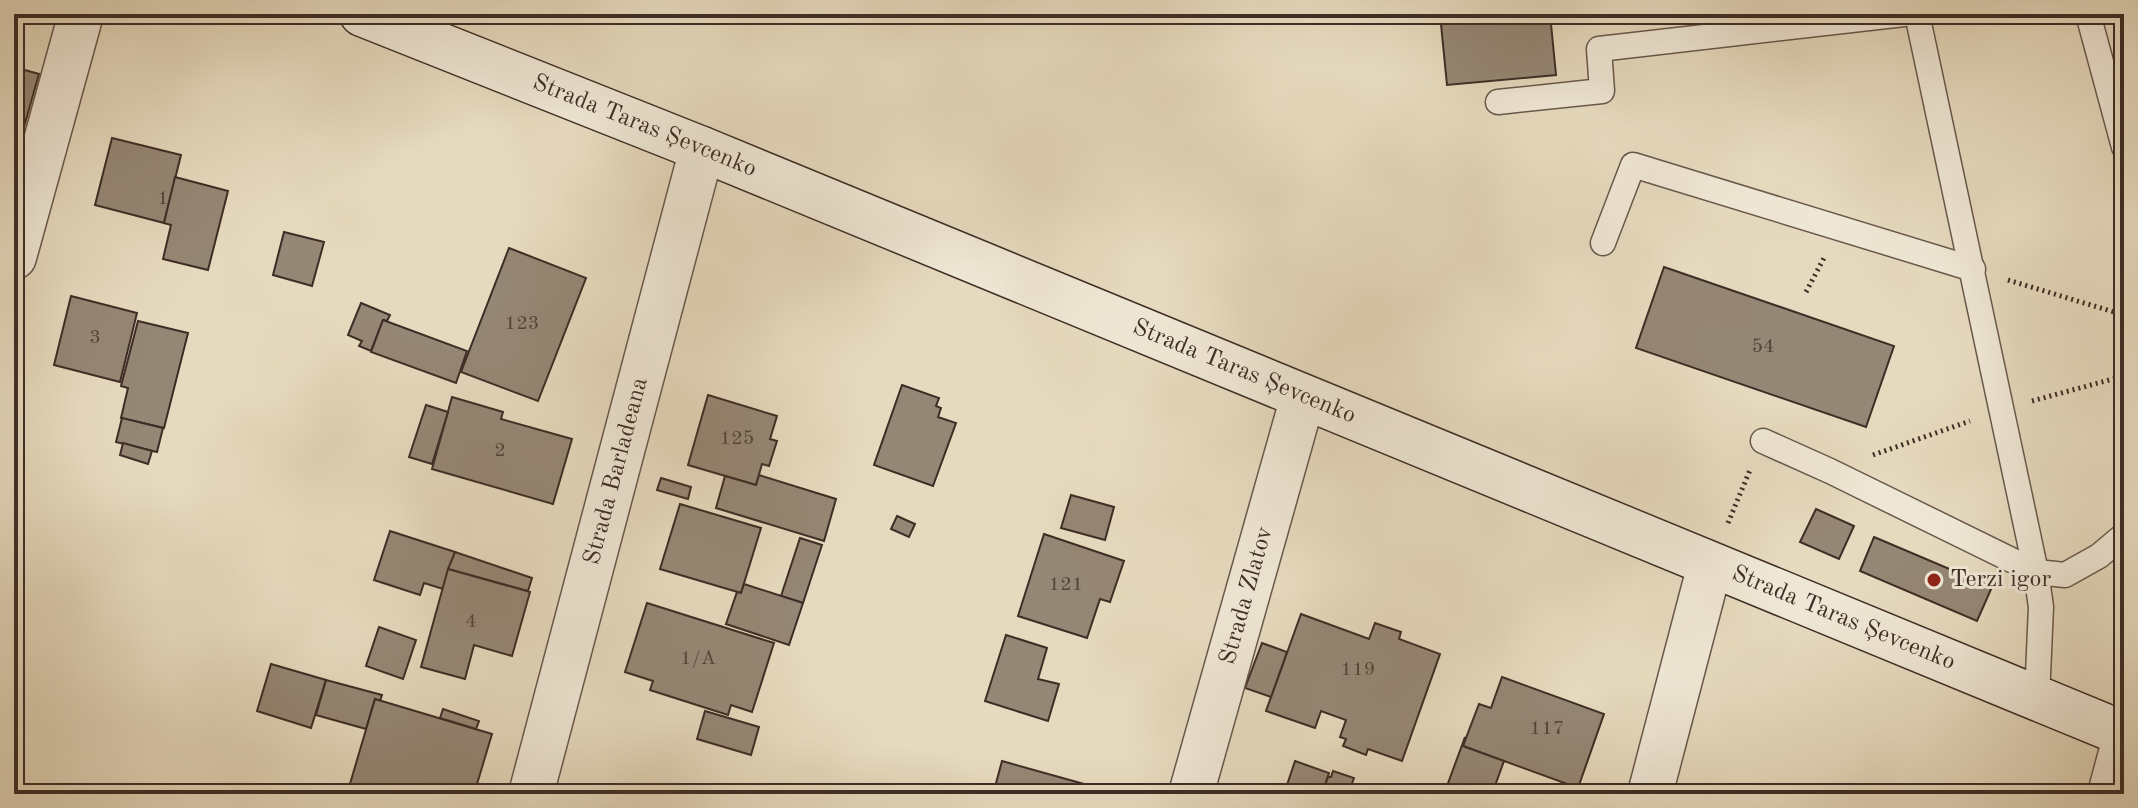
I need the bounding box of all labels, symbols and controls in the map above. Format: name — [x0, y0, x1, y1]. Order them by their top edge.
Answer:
street label: Strada Taras Șevcenko — [529, 71, 760, 182]
house number: 1 — [157, 189, 169, 209]
house number: 123 — [505, 314, 539, 334]
street label: Strada Taras Șevcenko — [1129, 315, 1359, 429]
house number: 3 — [89, 328, 101, 348]
house number: 54 — [1751, 337, 1775, 357]
street label: Strada Barladeana — [580, 375, 653, 568]
house number: 125 — [720, 429, 754, 449]
house number: 2 — [494, 441, 506, 461]
street label: Strada Zlatov — [1216, 524, 1278, 667]
street label: Strada Taras Șevcenko — [1728, 562, 1959, 675]
place label: Terzi igor — [1950, 568, 2051, 592]
marker: Terzi igor — [1925, 571, 1943, 589]
house number: 121 — [1049, 575, 1083, 595]
house number: 4 — [465, 612, 477, 632]
house number: 1/A — [680, 649, 716, 669]
house number: 119 — [1341, 660, 1375, 680]
house number: 117 — [1530, 719, 1564, 739]

